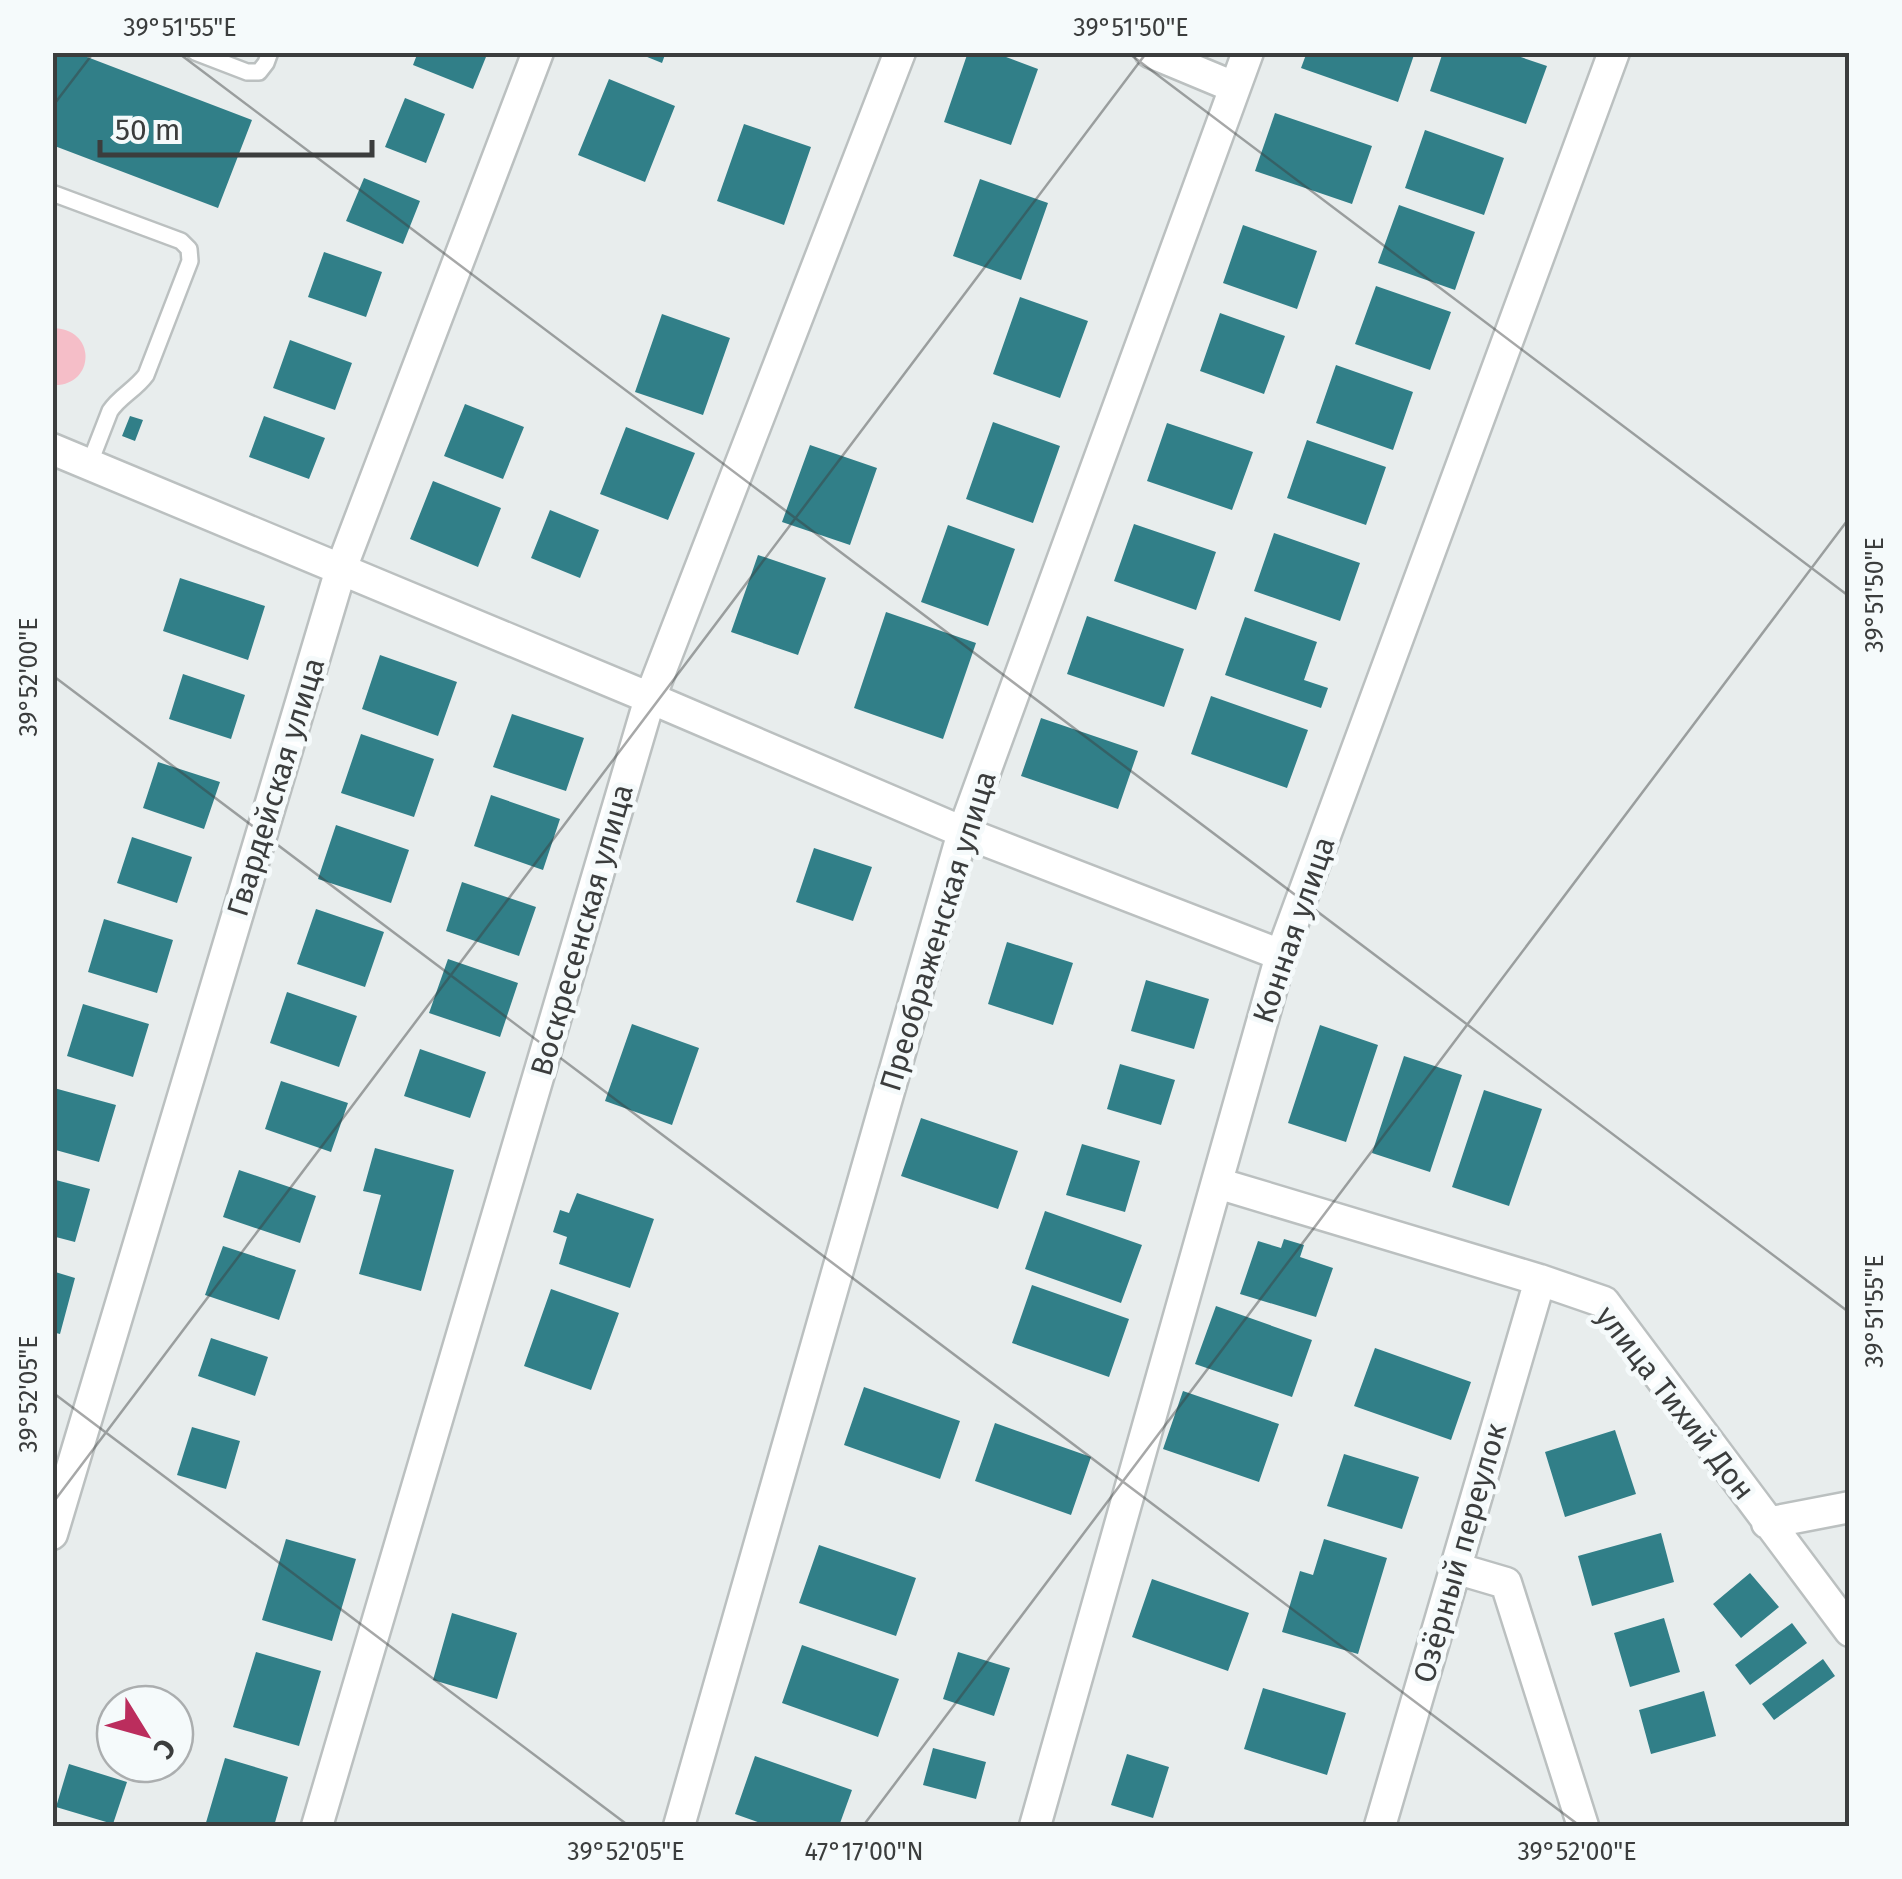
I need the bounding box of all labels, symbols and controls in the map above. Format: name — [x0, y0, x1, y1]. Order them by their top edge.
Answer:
text: 39°51'55"E — [123, 13, 237, 43]
text: 39°51'50"E — [1073, 13, 1189, 43]
scale bar — [100, 95, 372, 157]
text: 50 m — [115, 112, 180, 148]
text: 39°51'50"E — [1860, 537, 1890, 653]
text: 39°52'00"E — [14, 617, 44, 737]
street label: Гвардейская улица — [220, 654, 332, 920]
street label: Преображенская улица — [872, 767, 1004, 1095]
street label: Воскресенская улица — [523, 780, 641, 1080]
street label: Конная улица — [1245, 832, 1343, 1028]
text: 39°51'55"E — [1860, 1254, 1890, 1368]
street label: улица Тихий Дон — [1588, 1299, 1762, 1507]
text: 39°52'05"E — [14, 1335, 44, 1453]
street label: Озёрный переулок — [1406, 1419, 1514, 1687]
north arrow — [95, 1684, 195, 1784]
text: С — [147, 1732, 183, 1765]
text: 39°52'05"E — [567, 1837, 685, 1867]
text: 47°17'00"N — [804, 1837, 924, 1867]
text: 39°52'00"E — [1517, 1837, 1637, 1867]

